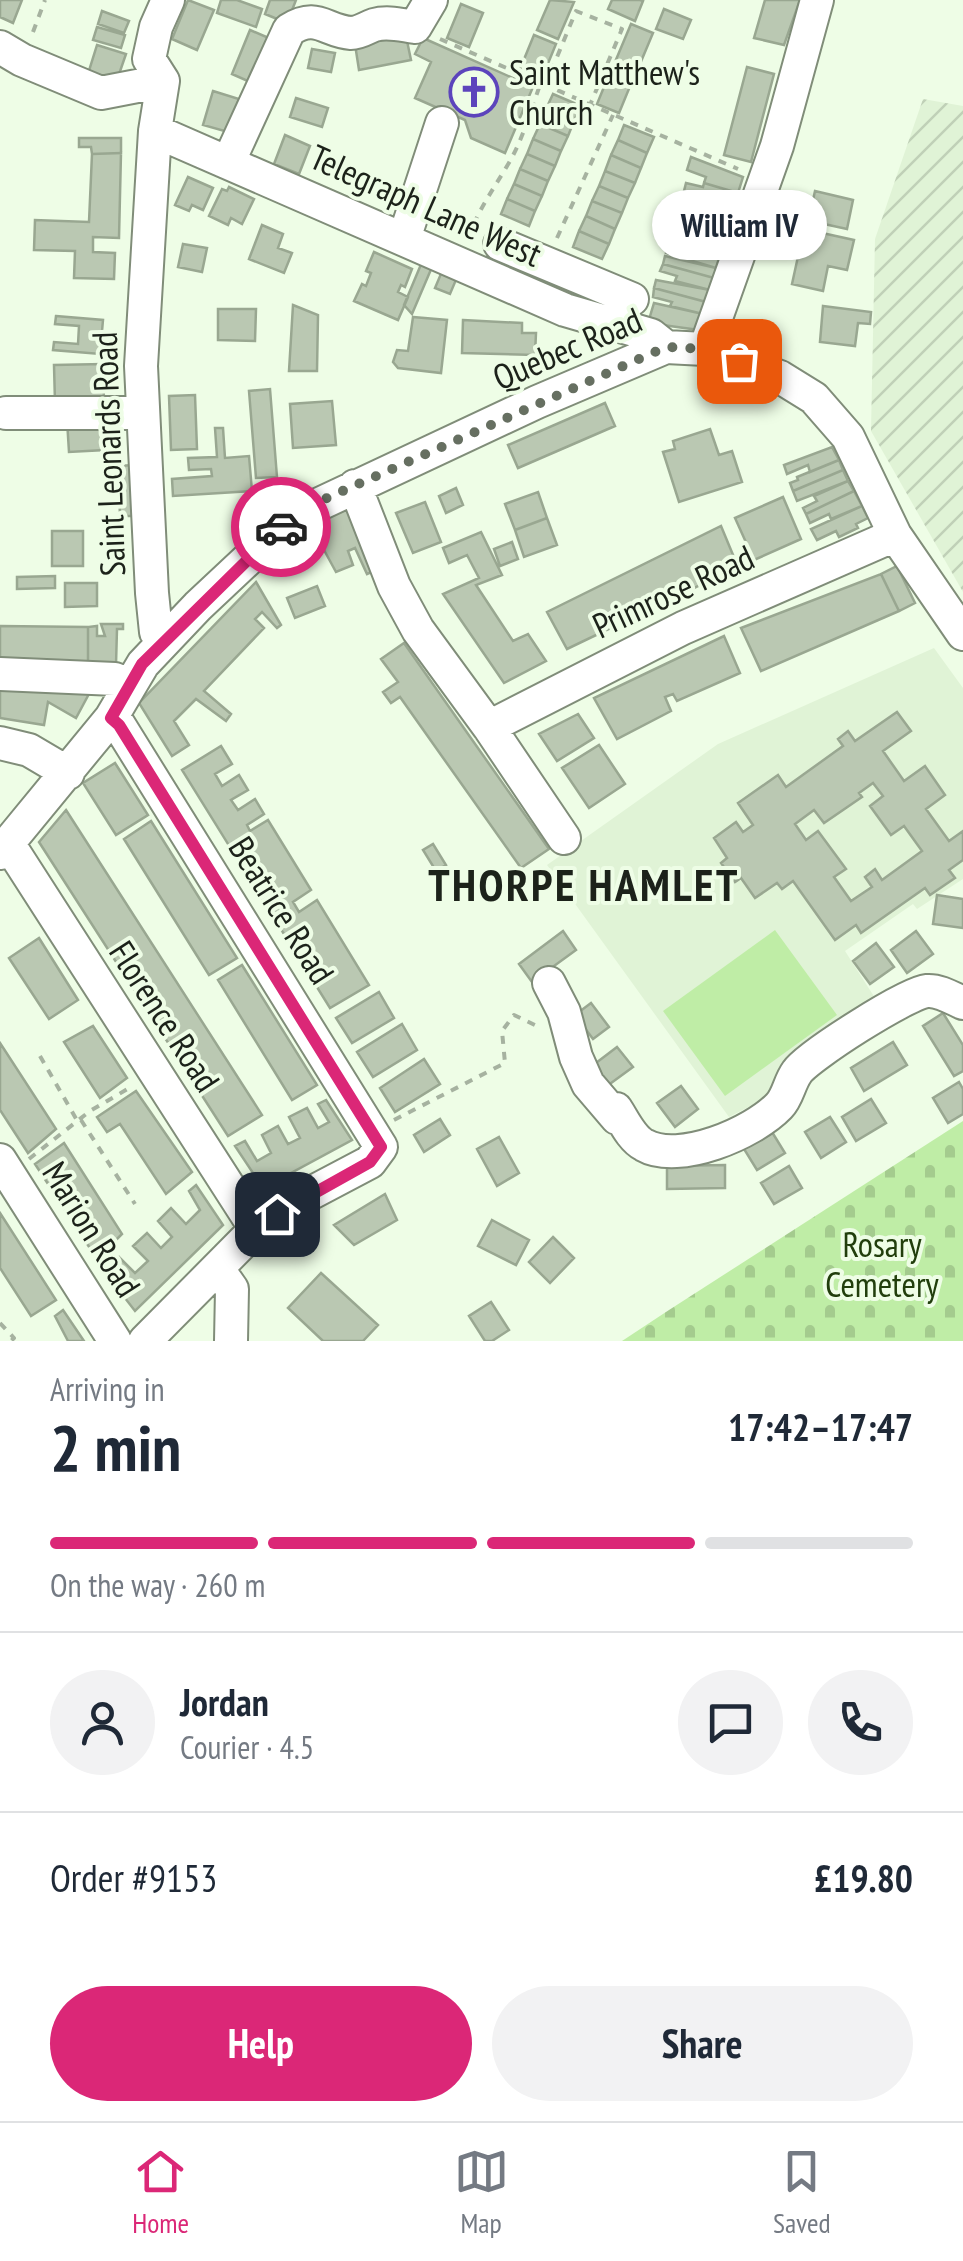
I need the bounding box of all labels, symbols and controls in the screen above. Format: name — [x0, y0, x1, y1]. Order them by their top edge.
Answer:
place label: Saint Matthew's Church — [509, 49, 700, 135]
church icon: Saint Matthew's Church — [448, 66, 500, 118]
street label: Telegraph Lane West — [303, 133, 549, 277]
callout: William IV — [652, 191, 826, 261]
text: William IV — [681, 204, 798, 246]
street label: Quebec Road — [486, 296, 648, 400]
pin — [697, 319, 782, 404]
street label: Saint Leonards Road — [81, 331, 135, 577]
icon: bag — [712, 334, 767, 389]
courier — [231, 477, 331, 577]
icon: car — [254, 500, 309, 555]
street label: Primrose Road — [585, 534, 761, 648]
street label: Beatrice Road — [219, 828, 345, 992]
district label: THORPE HAMLET — [428, 855, 740, 913]
street label: Florence Road — [99, 932, 231, 1100]
street label: Marion Road — [32, 1153, 152, 1305]
pin — [235, 1172, 320, 1257]
icon: home — [250, 1187, 305, 1242]
park label: Rosary Cemetery — [825, 1221, 939, 1307]
text: Arriving in — [50, 1368, 165, 1410]
text: 17:42–17:47 — [728, 1402, 913, 1451]
text: 2 min — [50, 1405, 181, 1489]
text: On the way · 260 m — [50, 1564, 265, 1606]
button: person — [50, 1670, 155, 1775]
button: chat — [678, 1670, 783, 1775]
button: phone — [808, 1670, 913, 1775]
text: Jordan — [180, 1677, 269, 1726]
text: Courier · 4.5 — [180, 1726, 314, 1768]
text: Order #9153 — [50, 1853, 217, 1902]
text: £19.80 — [814, 1853, 913, 1902]
button: Help — [50, 1986, 472, 2101]
button: Share — [492, 1986, 913, 2101]
tab: Home — [132, 2144, 189, 2241]
tab: Map — [454, 2144, 509, 2241]
tab: Saved — [773, 2144, 831, 2241]

